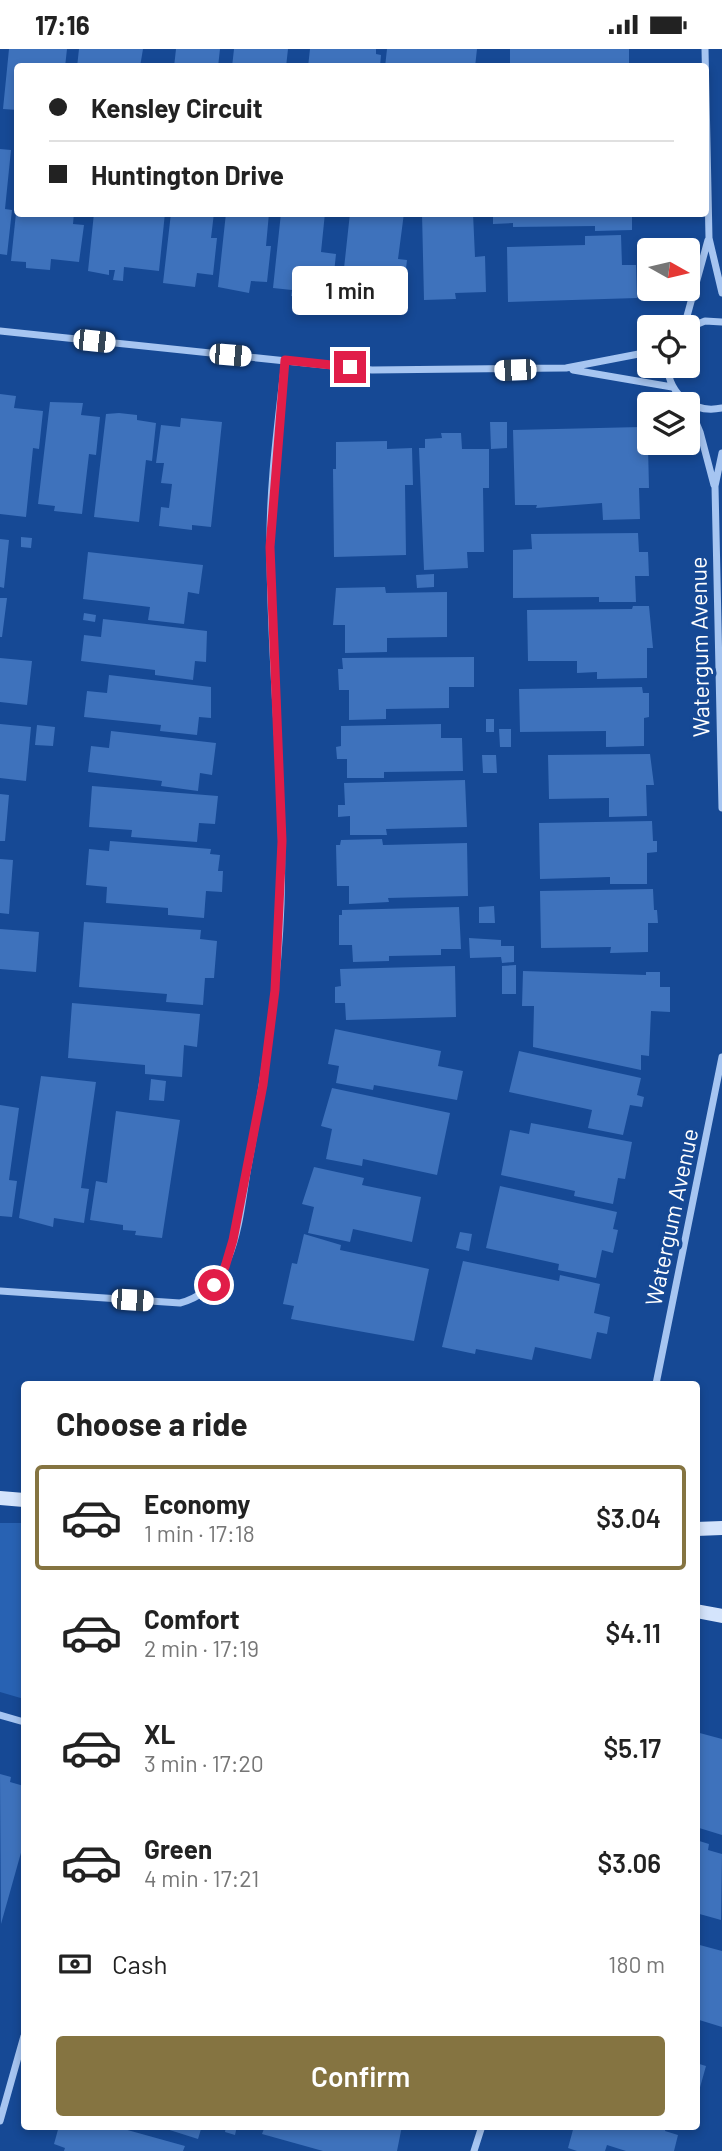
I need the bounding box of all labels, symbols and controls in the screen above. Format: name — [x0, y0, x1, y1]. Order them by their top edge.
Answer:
text: 17:16 — [35, 9, 90, 40]
text: Kensley Circuit — [91, 92, 263, 123]
text: Huntington Drive — [91, 159, 284, 190]
north arrow — [637, 238, 700, 301]
map controls — [637, 238, 700, 455]
callout: 1 min — [292, 265, 408, 315]
text: 1 min — [325, 276, 375, 304]
button: locate — [637, 315, 700, 378]
car — [73, 328, 116, 354]
car — [209, 343, 252, 367]
route end — [334, 351, 366, 383]
car — [494, 359, 537, 381]
button: layers — [637, 392, 700, 455]
street label: Watergum Avenue — [683, 557, 715, 737]
street label: Watergum Avenue — [639, 1126, 703, 1308]
route start — [198, 1269, 230, 1301]
car — [111, 1288, 154, 1312]
text: Choose a ride — [56, 1404, 248, 1442]
icon: car — [60, 1486, 123, 1549]
text: Economy — [144, 1488, 250, 1519]
text: $3.04 — [596, 1502, 661, 1533]
text: 1 min · 17:18 — [144, 1519, 255, 1547]
icon: car — [60, 1601, 123, 1664]
text: Comfort — [144, 1603, 240, 1634]
text: $4.11 — [605, 1617, 661, 1648]
text: 2 min · 17:19 — [144, 1634, 259, 1662]
icon: car — [60, 1716, 123, 1779]
text: XL — [144, 1718, 175, 1749]
text: $5.17 — [604, 1732, 661, 1763]
text: 3 min · 17:20 — [144, 1749, 264, 1777]
icon: car — [60, 1831, 123, 1894]
text: Green — [144, 1833, 212, 1864]
text: $3.06 — [598, 1847, 661, 1878]
text: 4 min · 17:21 — [144, 1864, 259, 1892]
icon: cash — [56, 1945, 94, 1983]
text: Cash — [112, 1948, 167, 1979]
text: 180 m — [608, 1950, 665, 1978]
button: Confirm — [56, 2036, 665, 2116]

